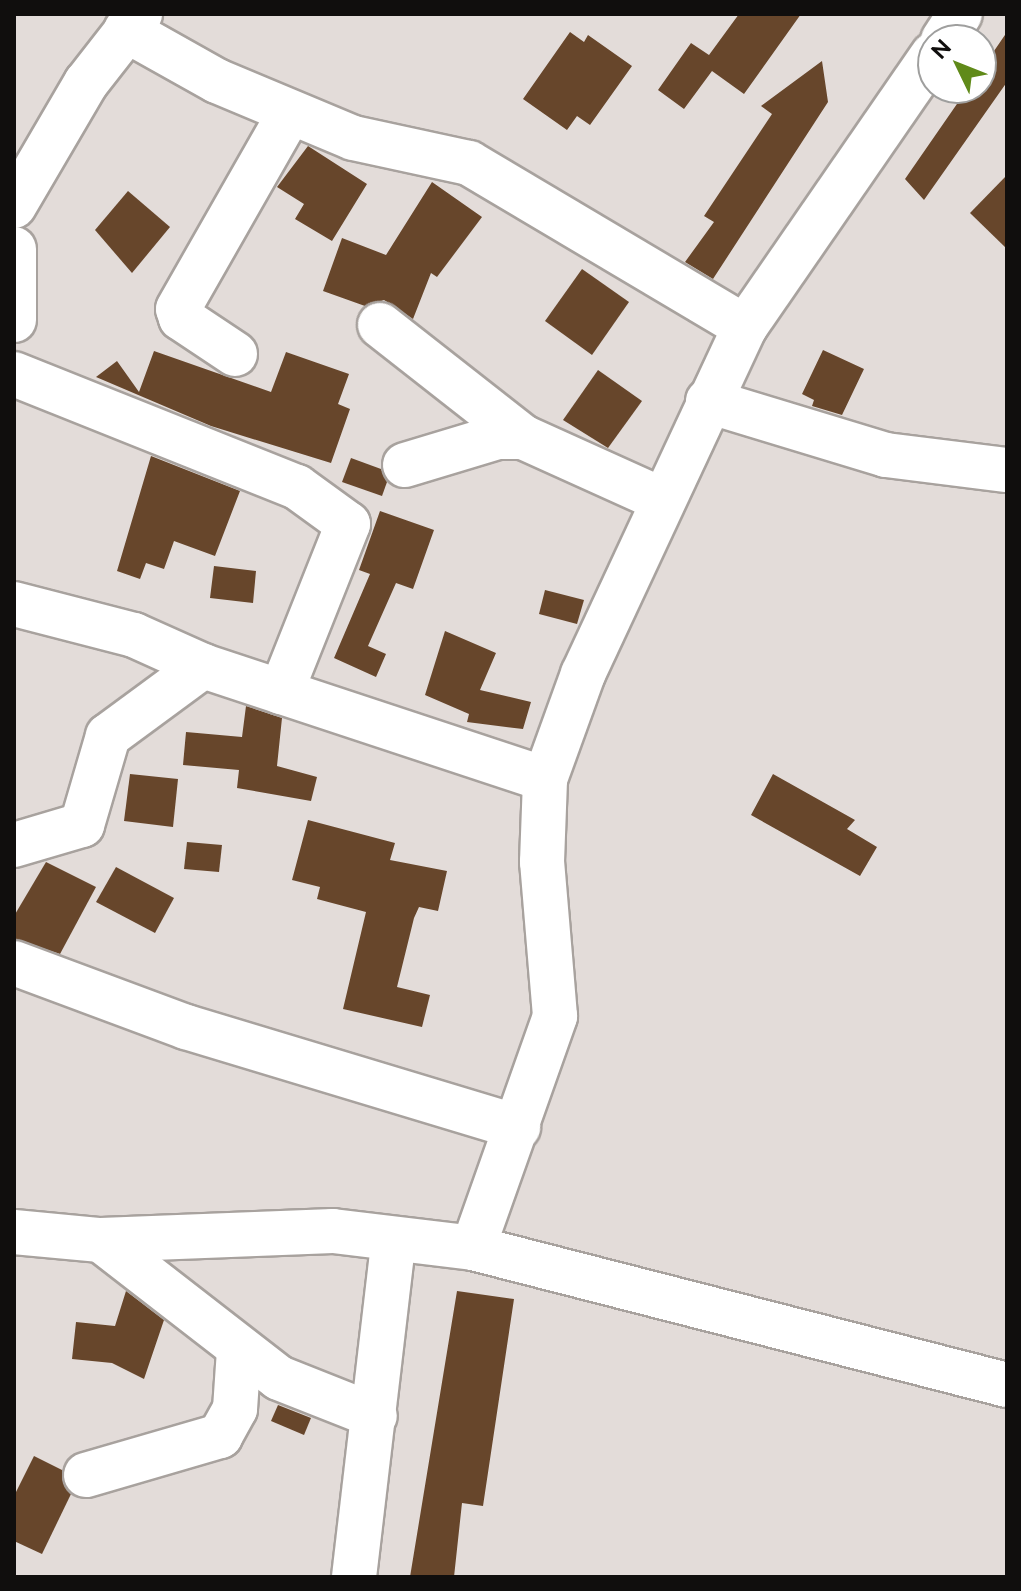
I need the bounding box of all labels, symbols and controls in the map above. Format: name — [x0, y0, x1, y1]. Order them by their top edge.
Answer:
north arrow — [917, 24, 997, 104]
text: N — [926, 34, 956, 64]

